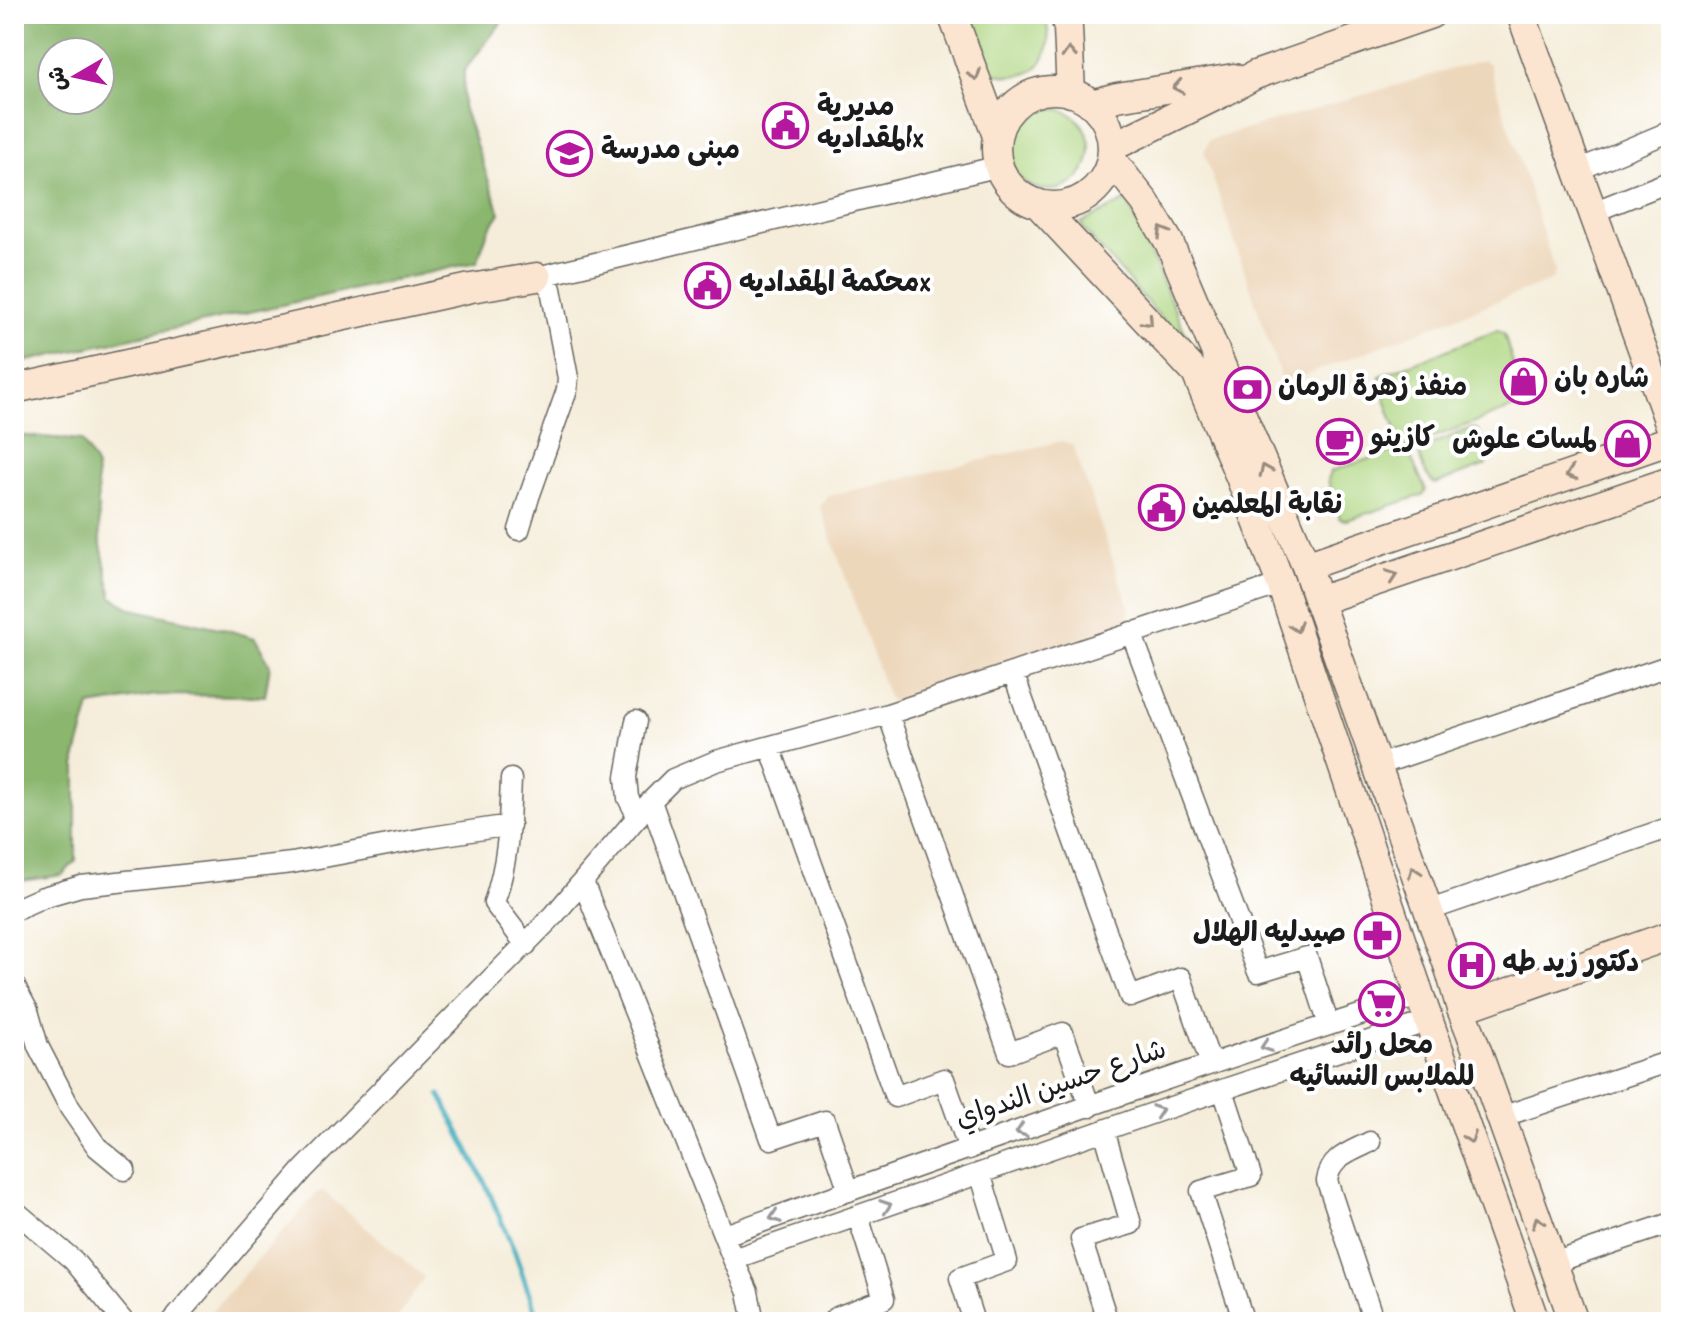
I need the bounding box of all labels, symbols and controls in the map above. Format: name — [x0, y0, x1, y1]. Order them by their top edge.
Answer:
north arrow — [36, 36, 116, 116]
one-way arrow — [1061, 46, 1078, 59]
text: ش — [43, 64, 77, 93]
one-way arrow — [965, 67, 982, 81]
one-way arrow — [1171, 77, 1184, 94]
place label: مديرية المقداديهx — [817, 90, 924, 162]
public building icon: مديرية المقداديهx — [762, 102, 810, 150]
school or university icon: مبنى مدرسة — [546, 129, 594, 177]
place label: مبنى مدرسة — [601, 133, 740, 173]
one-way arrow — [1157, 226, 1173, 241]
public building icon: محكمة المقداديهx — [684, 262, 732, 310]
place label: محكمة المقداديهx — [739, 266, 931, 306]
one-way arrow — [1139, 312, 1154, 326]
shop icon: شاره بان — [1499, 358, 1547, 406]
place label: شاره بان — [1554, 362, 1649, 402]
bank icon: منفذ زهرة الرمان — [1223, 366, 1271, 414]
place label: منفذ زهرة الرمان — [1278, 370, 1467, 410]
cafe icon: كازينو — [1315, 417, 1363, 465]
shop icon: لمسات علوش — [1604, 419, 1652, 467]
place label: كازينو — [1368, 421, 1435, 461]
place label: لمسات علوش — [1452, 423, 1597, 463]
one-way arrow — [1259, 464, 1275, 479]
one-way arrow — [1565, 465, 1579, 481]
public building icon: نقابة المعلمين — [1137, 484, 1185, 532]
place label: نقابة المعلمين — [1192, 488, 1342, 528]
one-way arrow — [1384, 570, 1398, 586]
one-way arrow — [1286, 620, 1302, 634]
one-way arrow — [1407, 865, 1423, 879]
pharmacy icon: صيدليه الهلال — [1353, 912, 1401, 960]
place label: صيدليه الهلال — [1193, 916, 1346, 956]
hospital icon: دكتور زيد طه — [1447, 942, 1495, 990]
place label: دكتور زيد طه — [1502, 946, 1639, 986]
supermarket icon: محل رائد للملابس النسائيه — [1358, 979, 1406, 1027]
place label: محل رائد للملابس النسائيه — [1290, 1028, 1474, 1100]
street label: شارع حسين الندواي — [951, 1032, 1173, 1142]
one-way arrow — [1260, 1036, 1274, 1052]
one-way arrow — [1150, 1104, 1164, 1120]
one-way arrow — [1014, 1121, 1028, 1138]
one-way arrow — [1461, 1131, 1477, 1145]
one-way arrow — [878, 1199, 892, 1215]
one-way arrow — [769, 1207, 783, 1224]
one-way arrow — [1531, 1216, 1548, 1230]

